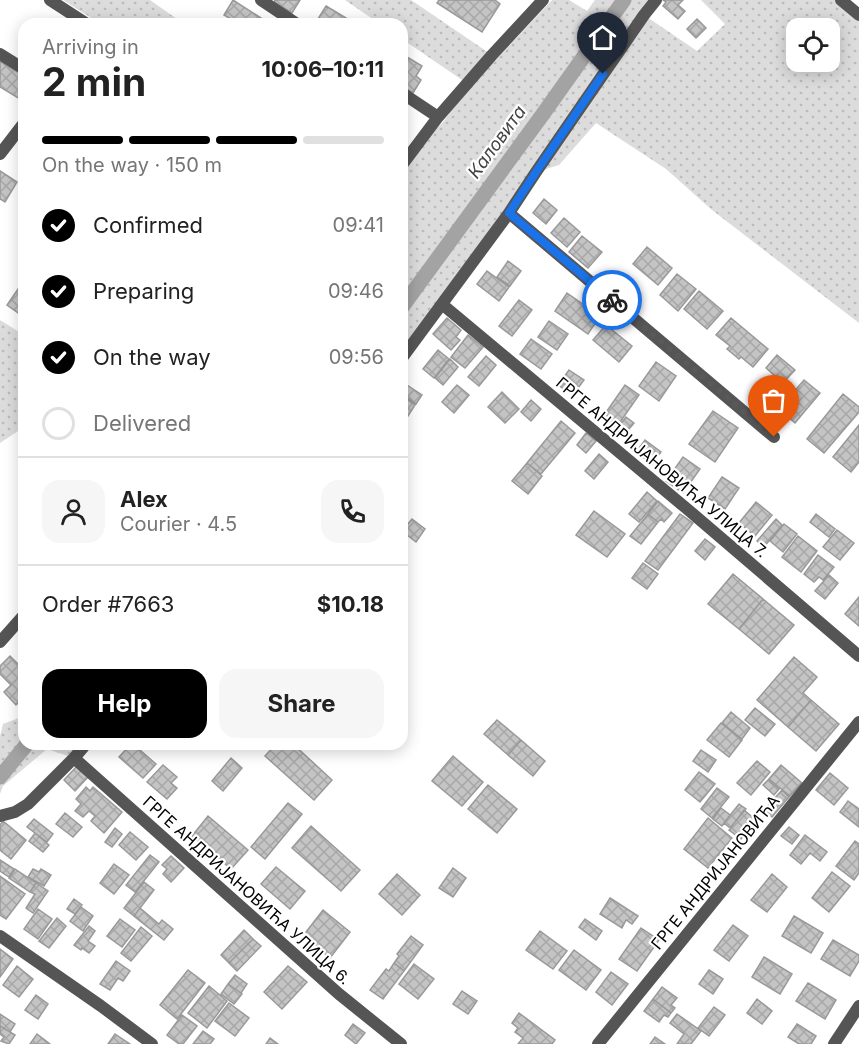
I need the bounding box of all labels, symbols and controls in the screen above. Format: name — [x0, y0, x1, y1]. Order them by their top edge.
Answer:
pin — [577, 12, 628, 74]
map controls — [786, 18, 840, 72]
button: locate — [786, 18, 840, 72]
icon: home — [586, 21, 619, 54]
text: Arriving in — [42, 35, 139, 59]
text: 10:06–10:11 — [262, 56, 384, 82]
text: 2 min — [42, 58, 146, 105]
water label: Каловита — [463, 101, 530, 182]
text: On the way · 150 m — [42, 153, 222, 177]
icon: check — [42, 209, 75, 242]
text: Confirmed — [93, 212, 203, 238]
text: 09:41 — [333, 213, 384, 237]
courier — [582, 270, 642, 330]
icon: check — [42, 275, 75, 308]
text: Preparing — [93, 278, 194, 304]
text: 09:46 — [328, 279, 384, 303]
icon: bike — [596, 284, 629, 317]
icon: check — [42, 341, 75, 374]
text: On the way — [93, 344, 211, 370]
text: 09:56 — [329, 345, 384, 369]
street label: ГРГЕ АНДРИЈАНОВИЋА УЛИЦА 7. — [552, 373, 772, 561]
pin — [748, 375, 799, 437]
icon: bag — [757, 384, 790, 417]
text: Delivered — [93, 410, 191, 436]
button: person — [42, 480, 105, 543]
button: phone — [321, 480, 384, 543]
text: Alex — [120, 486, 168, 512]
text: Courier · 4.5 — [120, 512, 237, 536]
text: Order #7663 — [42, 591, 174, 617]
text: $10.18 — [317, 591, 384, 617]
button: Help — [42, 669, 207, 738]
button: Share — [219, 669, 384, 738]
street label: ГРГЕ АНДРИЈАНОВИЋА УЛИЦА 6. — [139, 791, 355, 989]
street label: ГРГЕ АНДРИЈАНОВИЋА — [647, 791, 783, 953]

